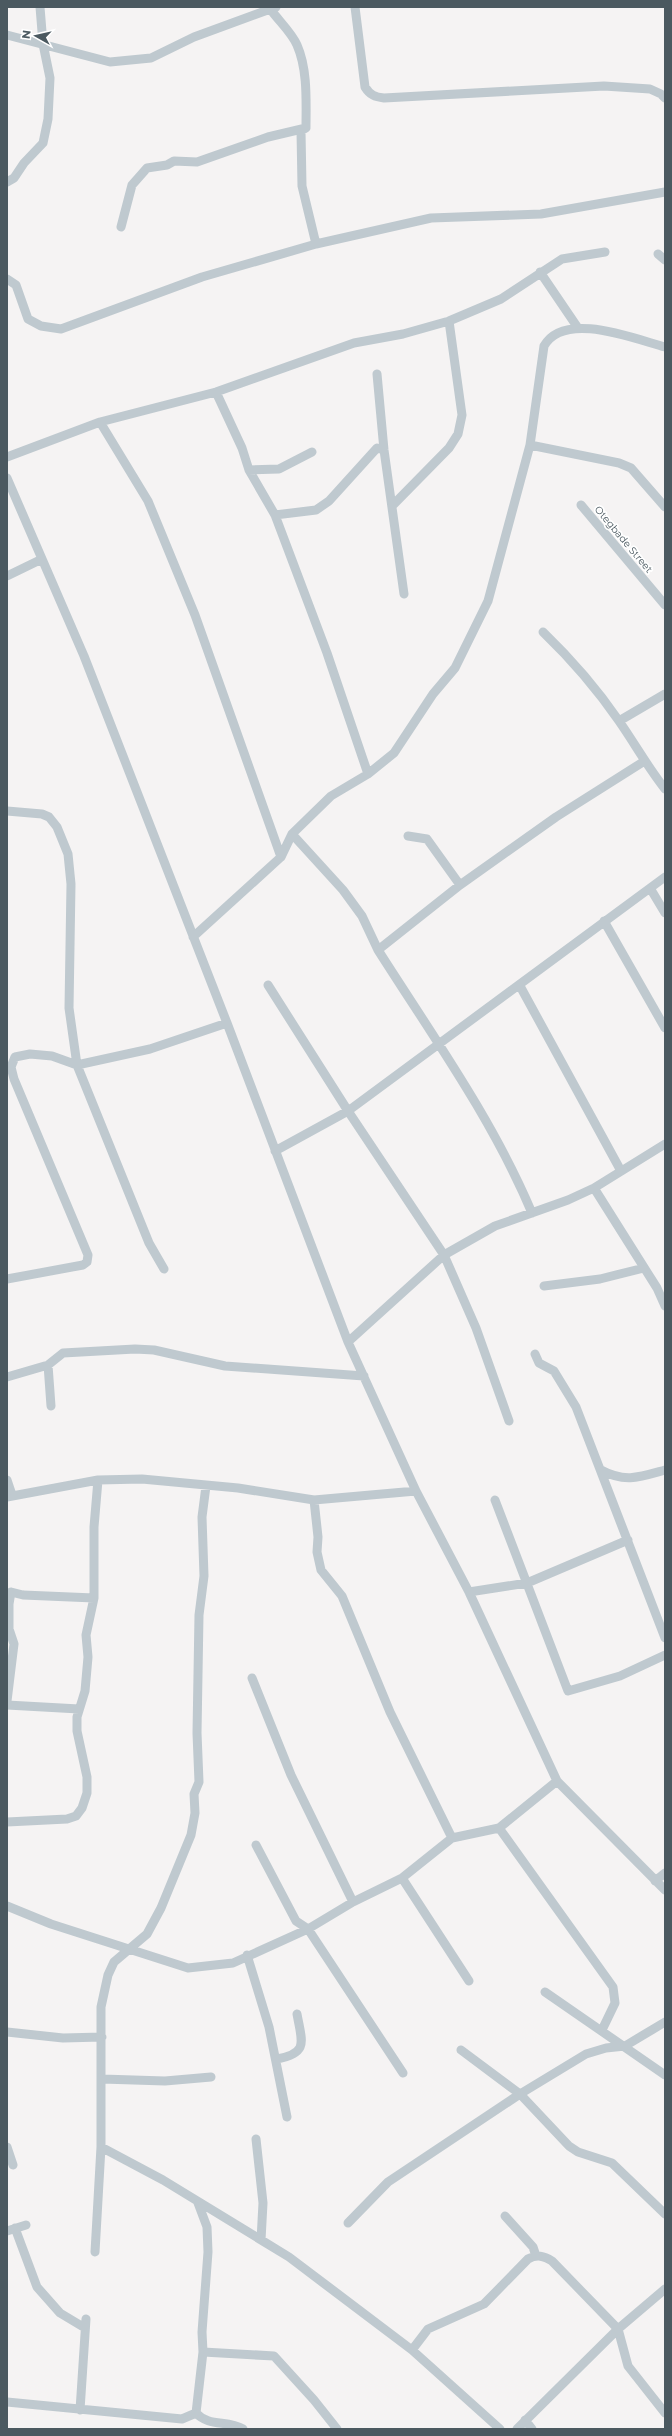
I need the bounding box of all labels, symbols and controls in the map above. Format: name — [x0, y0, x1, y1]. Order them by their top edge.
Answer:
north arrow — [16, 16, 56, 56]
text: N — [19, 29, 34, 40]
street label: Otegbade Street — [592, 503, 655, 575]

